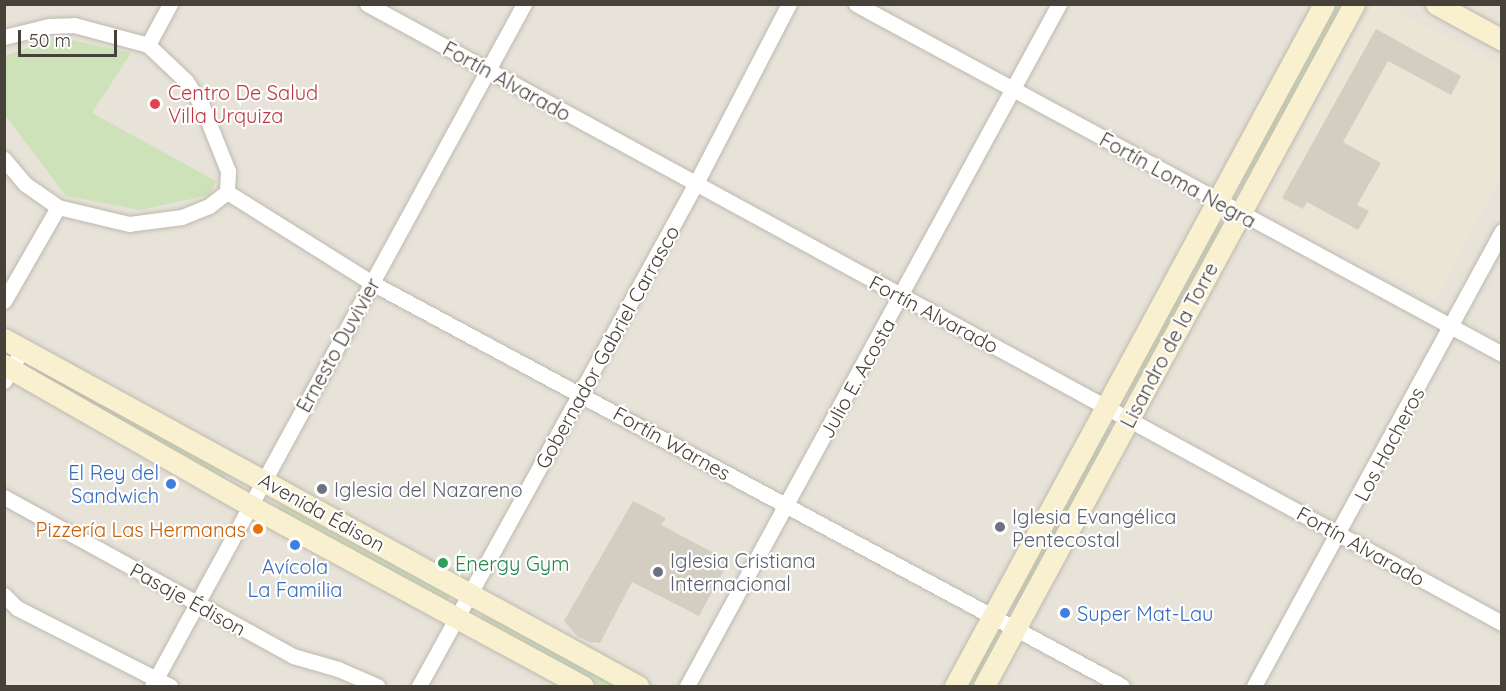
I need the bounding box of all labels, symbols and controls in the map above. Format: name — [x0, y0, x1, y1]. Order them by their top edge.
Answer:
scale bar — [21, 18, 120, 56]
text: 50 m — [29, 29, 71, 52]
street label: Fortín Alvarado — [439, 36, 575, 126]
place label: Centro De Salud Villa Urquiza — [168, 80, 318, 127]
marker: Centro De Salud Villa Urquiza — [146, 95, 164, 113]
street label: Fortín Loma Negra — [1096, 127, 1260, 233]
street label: Gobernador Gabriel Carrasco — [530, 221, 684, 473]
street label: Lisandro de la Torre — [1115, 258, 1223, 432]
street label: Fortín Alvarado — [866, 270, 1002, 358]
street label: Ernesto Duvivier — [291, 274, 385, 416]
street label: Julio E. Acosta — [814, 314, 900, 442]
street label: Los Hacheros — [1349, 383, 1429, 505]
street label: Fortín Warnes — [609, 401, 735, 485]
place label: El Rey del Sandwich — [68, 460, 159, 507]
street label: Avenida Édison — [255, 467, 389, 557]
marker: El Rey del Sandwich — [164, 477, 178, 491]
place label: Iglesia del Nazareno — [334, 477, 522, 501]
marker: Iglesia del Nazareno — [315, 482, 329, 496]
street label: Fortín Alvarado — [1293, 501, 1429, 591]
place label: Iglesia Evangélica Pentecostal — [1012, 504, 1176, 551]
place label: Pizzería Las Hermanas — [36, 517, 246, 541]
marker: Iglesia Evangélica Pentecostal — [993, 520, 1007, 534]
marker: Pizzería Las Hermanas — [251, 522, 265, 536]
marker: Avícola La Familia — [288, 538, 302, 552]
place label: Iglesia Cristiana Internacional — [670, 548, 816, 595]
place label: Energy Gym — [455, 551, 569, 575]
place label: Avícola La Familia — [248, 554, 342, 601]
marker: Energy Gym — [436, 556, 450, 570]
street label: Pasaje Édison — [126, 557, 250, 641]
marker: Iglesia Cristiana Internacional — [651, 565, 665, 579]
place label: Super Mat-Lau — [1077, 601, 1213, 625]
marker: Super Mat-Lau — [1058, 606, 1072, 620]

